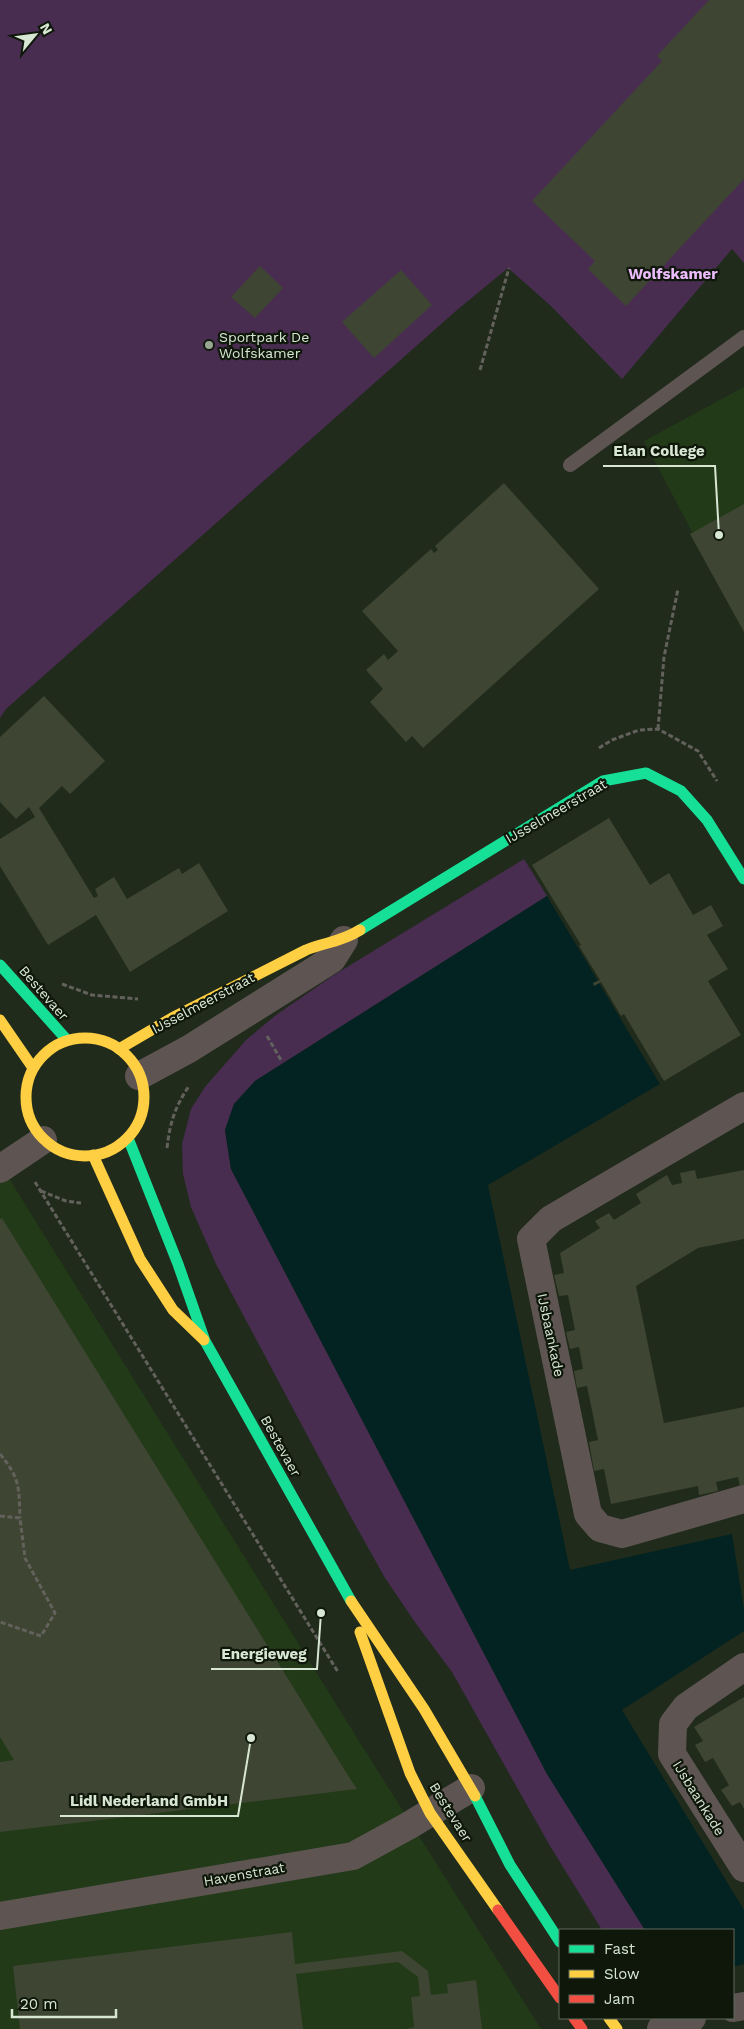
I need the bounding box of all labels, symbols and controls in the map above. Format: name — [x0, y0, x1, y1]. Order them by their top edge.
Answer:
north arrow — [10, 10, 60, 60]
text: N — [37, 20, 56, 37]
district label: Wolfskamer — [628, 265, 718, 283]
place label: Sportpark De Wolfskamer — [219, 329, 309, 361]
marker: Sportpark De Wolfskamer — [203, 339, 215, 351]
callout: Elan College — [603, 436, 715, 466]
text: Elan College — [613, 442, 705, 460]
street label: IJsselmeerstraat — [503, 775, 610, 846]
street label: Bestevaer — [16, 962, 72, 1024]
street label: IJsselmeerstraat — [149, 969, 257, 1037]
street label: IJsbaankade — [534, 1292, 568, 1378]
street label: Bestevaer — [258, 1413, 304, 1479]
callout: Energieweg — [211, 1639, 317, 1669]
text: Energieweg — [221, 1645, 307, 1663]
street label: IJsbaankade — [670, 1758, 728, 1838]
street label: Bestevaer — [426, 1779, 476, 1845]
callout: Lidl Nederland GmbH — [60, 1786, 238, 1816]
text: Lidl Nederland GmbH — [70, 1792, 228, 1810]
street label: Havenstraat — [202, 1859, 286, 1889]
legend — [559, 1929, 734, 2019]
text: Fast — [604, 1940, 636, 1958]
text: Slow — [604, 1965, 640, 1983]
scale bar — [12, 1986, 116, 2018]
text: Jam — [604, 1990, 635, 2008]
text: 20 m — [20, 1995, 58, 2013]

